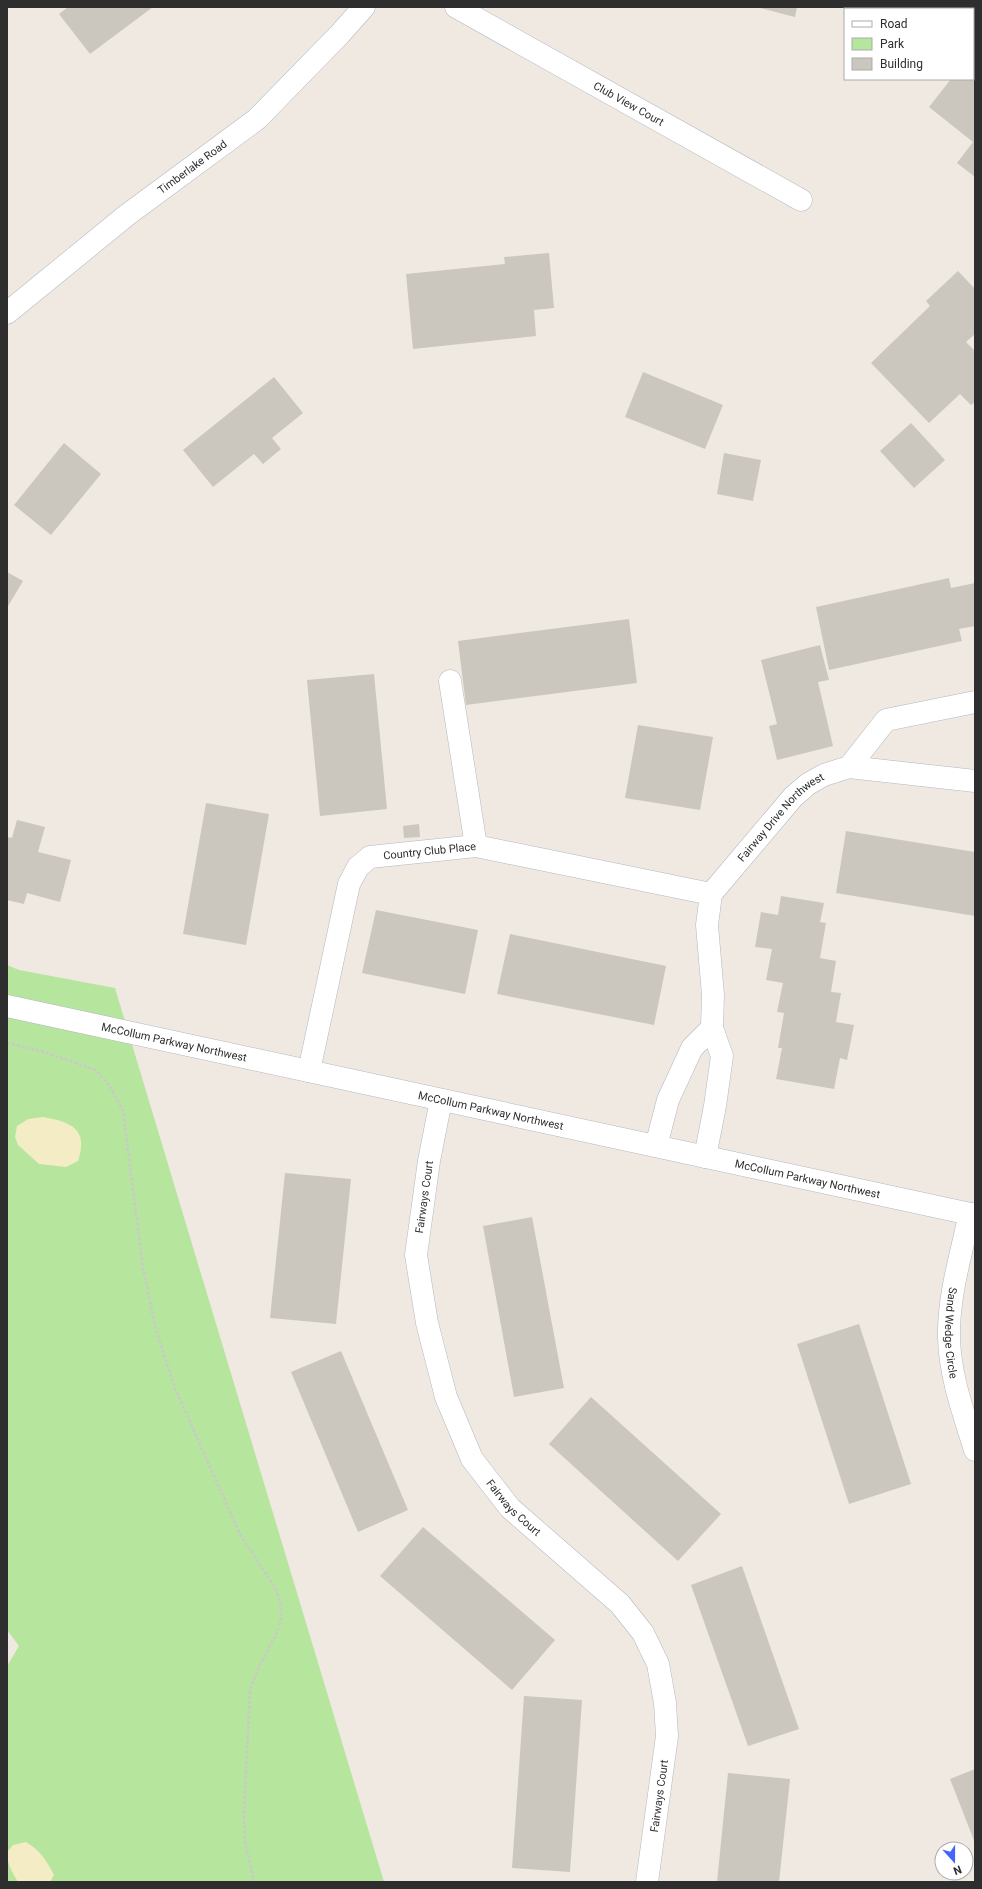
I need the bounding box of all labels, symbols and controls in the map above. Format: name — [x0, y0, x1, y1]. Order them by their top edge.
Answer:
legend — [844, 8, 974, 80]
text: Road — [880, 17, 908, 31]
text: Park — [880, 37, 905, 51]
text: Building — [880, 57, 923, 71]
street label: Club View Court — [591, 79, 666, 129]
street label: Timberlake Road — [155, 137, 230, 197]
street label: Fairway Drive Northwest — [735, 770, 827, 864]
street label: Country Club Place — [383, 840, 477, 863]
street label: McCollum Parkway Northwest — [100, 1021, 248, 1065]
street label: McCollum Parkway Northwest — [417, 1089, 565, 1133]
street label: McCollum Parkway Northwest — [734, 1157, 882, 1201]
street label: Fairways Court — [413, 1160, 436, 1234]
street label: Sand Wedge Circle — [942, 1286, 960, 1380]
street label: Fairways Court — [483, 1477, 544, 1539]
street label: Fairways Court — [648, 1759, 671, 1833]
north arrow — [934, 1841, 974, 1881]
text: N — [951, 1862, 963, 1877]

